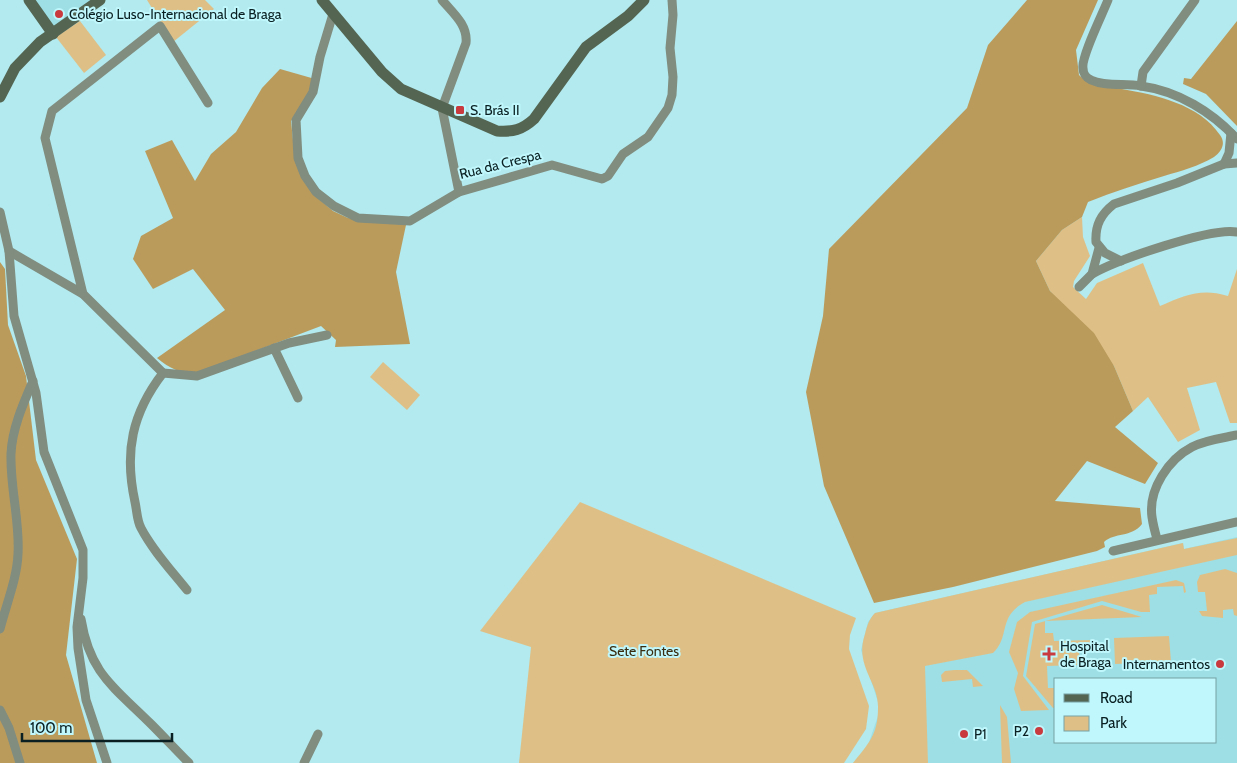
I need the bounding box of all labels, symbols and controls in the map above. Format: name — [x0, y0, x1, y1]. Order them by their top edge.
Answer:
place label: Colégio Luso-Internacional de Braga — [69, 5, 282, 23]
marker: Colégio Luso-Internacional de Braga — [53, 8, 65, 20]
place label: S. Brás II — [470, 101, 520, 119]
marker: S. Brás II — [454, 104, 466, 116]
street label: Rua da Crespa — [457, 145, 543, 183]
place label: Hospital de Braga — [1060, 637, 1111, 671]
park label: Sete Fontes — [609, 642, 679, 660]
marker: Hospital de Braga — [1042, 647, 1056, 661]
place label: Internamentos — [1123, 655, 1210, 673]
marker: Internamentos — [1214, 658, 1226, 670]
legend — [1054, 678, 1217, 743]
text: Road — [1100, 689, 1133, 707]
scale bar — [22, 710, 172, 742]
text: Park — [1100, 714, 1127, 732]
text: 100 m — [30, 719, 72, 737]
place label: P2 — [1014, 722, 1029, 740]
place label: P1 — [974, 725, 987, 743]
marker: P2 — [1033, 725, 1045, 737]
marker: P1 — [958, 728, 970, 740]

